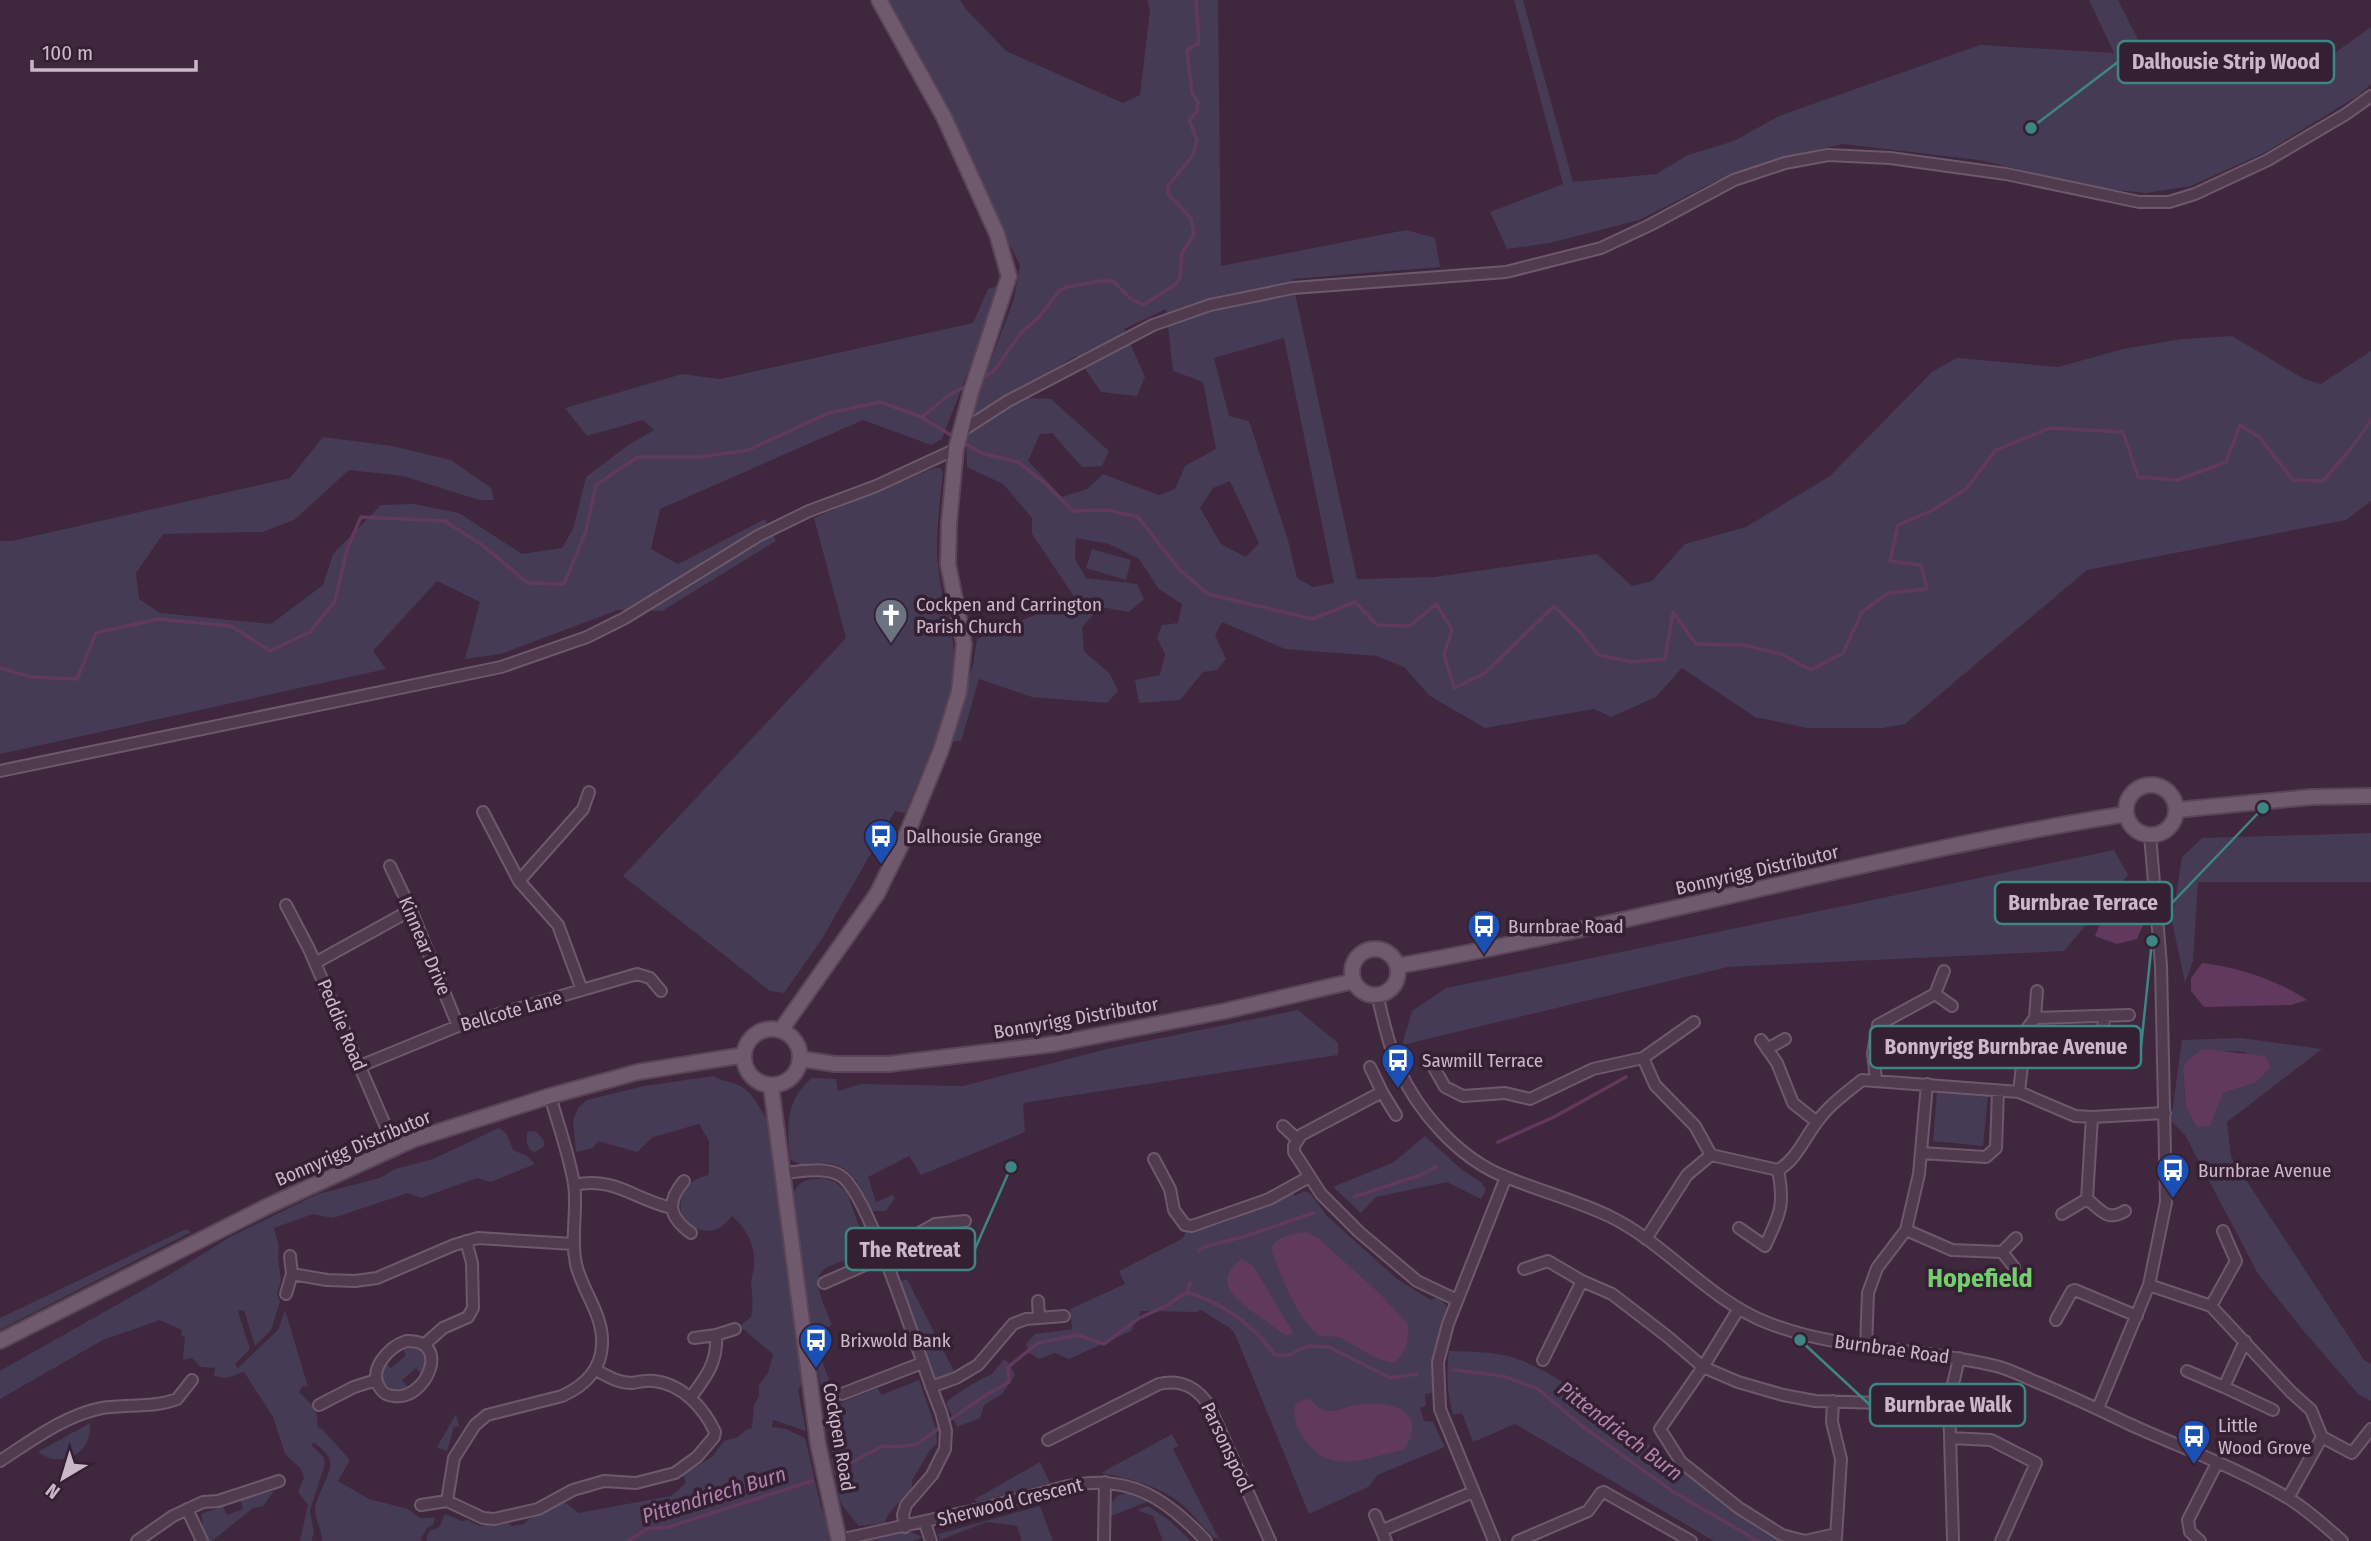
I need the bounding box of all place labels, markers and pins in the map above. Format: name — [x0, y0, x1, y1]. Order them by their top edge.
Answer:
callout: Dalhousie Strip Wood — [2118, 41, 2334, 83]
place label: Cockpen and Carrington Parish Church — [916, 593, 1102, 638]
church icon: Cockpen and Carrington Parish Church — [872, 596, 910, 645]
bus stop icon: Dalhousie Grange — [862, 817, 900, 866]
place label: Dalhousie Grange — [906, 825, 1042, 848]
callout: Burnbrae Terrace — [1995, 882, 2172, 924]
bus stop icon: Burnbrae Road — [1465, 907, 1503, 956]
place label: Burnbrae Road — [1508, 915, 1624, 938]
callout: Bonnyrigg Burnbrae Avenue — [1870, 1026, 2141, 1068]
bus stop icon: Sawmill Terrace — [1379, 1041, 1417, 1090]
place label: Sawmill Terrace — [1422, 1049, 1543, 1072]
bus stop icon: Burnbrae Avenue — [2154, 1151, 2192, 1200]
place label: Burnbrae Avenue — [2198, 1159, 2331, 1182]
callout: The Retreat — [846, 1228, 975, 1270]
bus stop icon: Brixwold Bank — [797, 1321, 835, 1370]
place label: Brixwold Bank — [840, 1329, 951, 1352]
callout: Burnbrae Walk — [1870, 1384, 2025, 1426]
place label: Little Wood Grove — [2218, 1414, 2311, 1459]
bus stop icon: Little Wood Grove — [2175, 1417, 2213, 1466]

